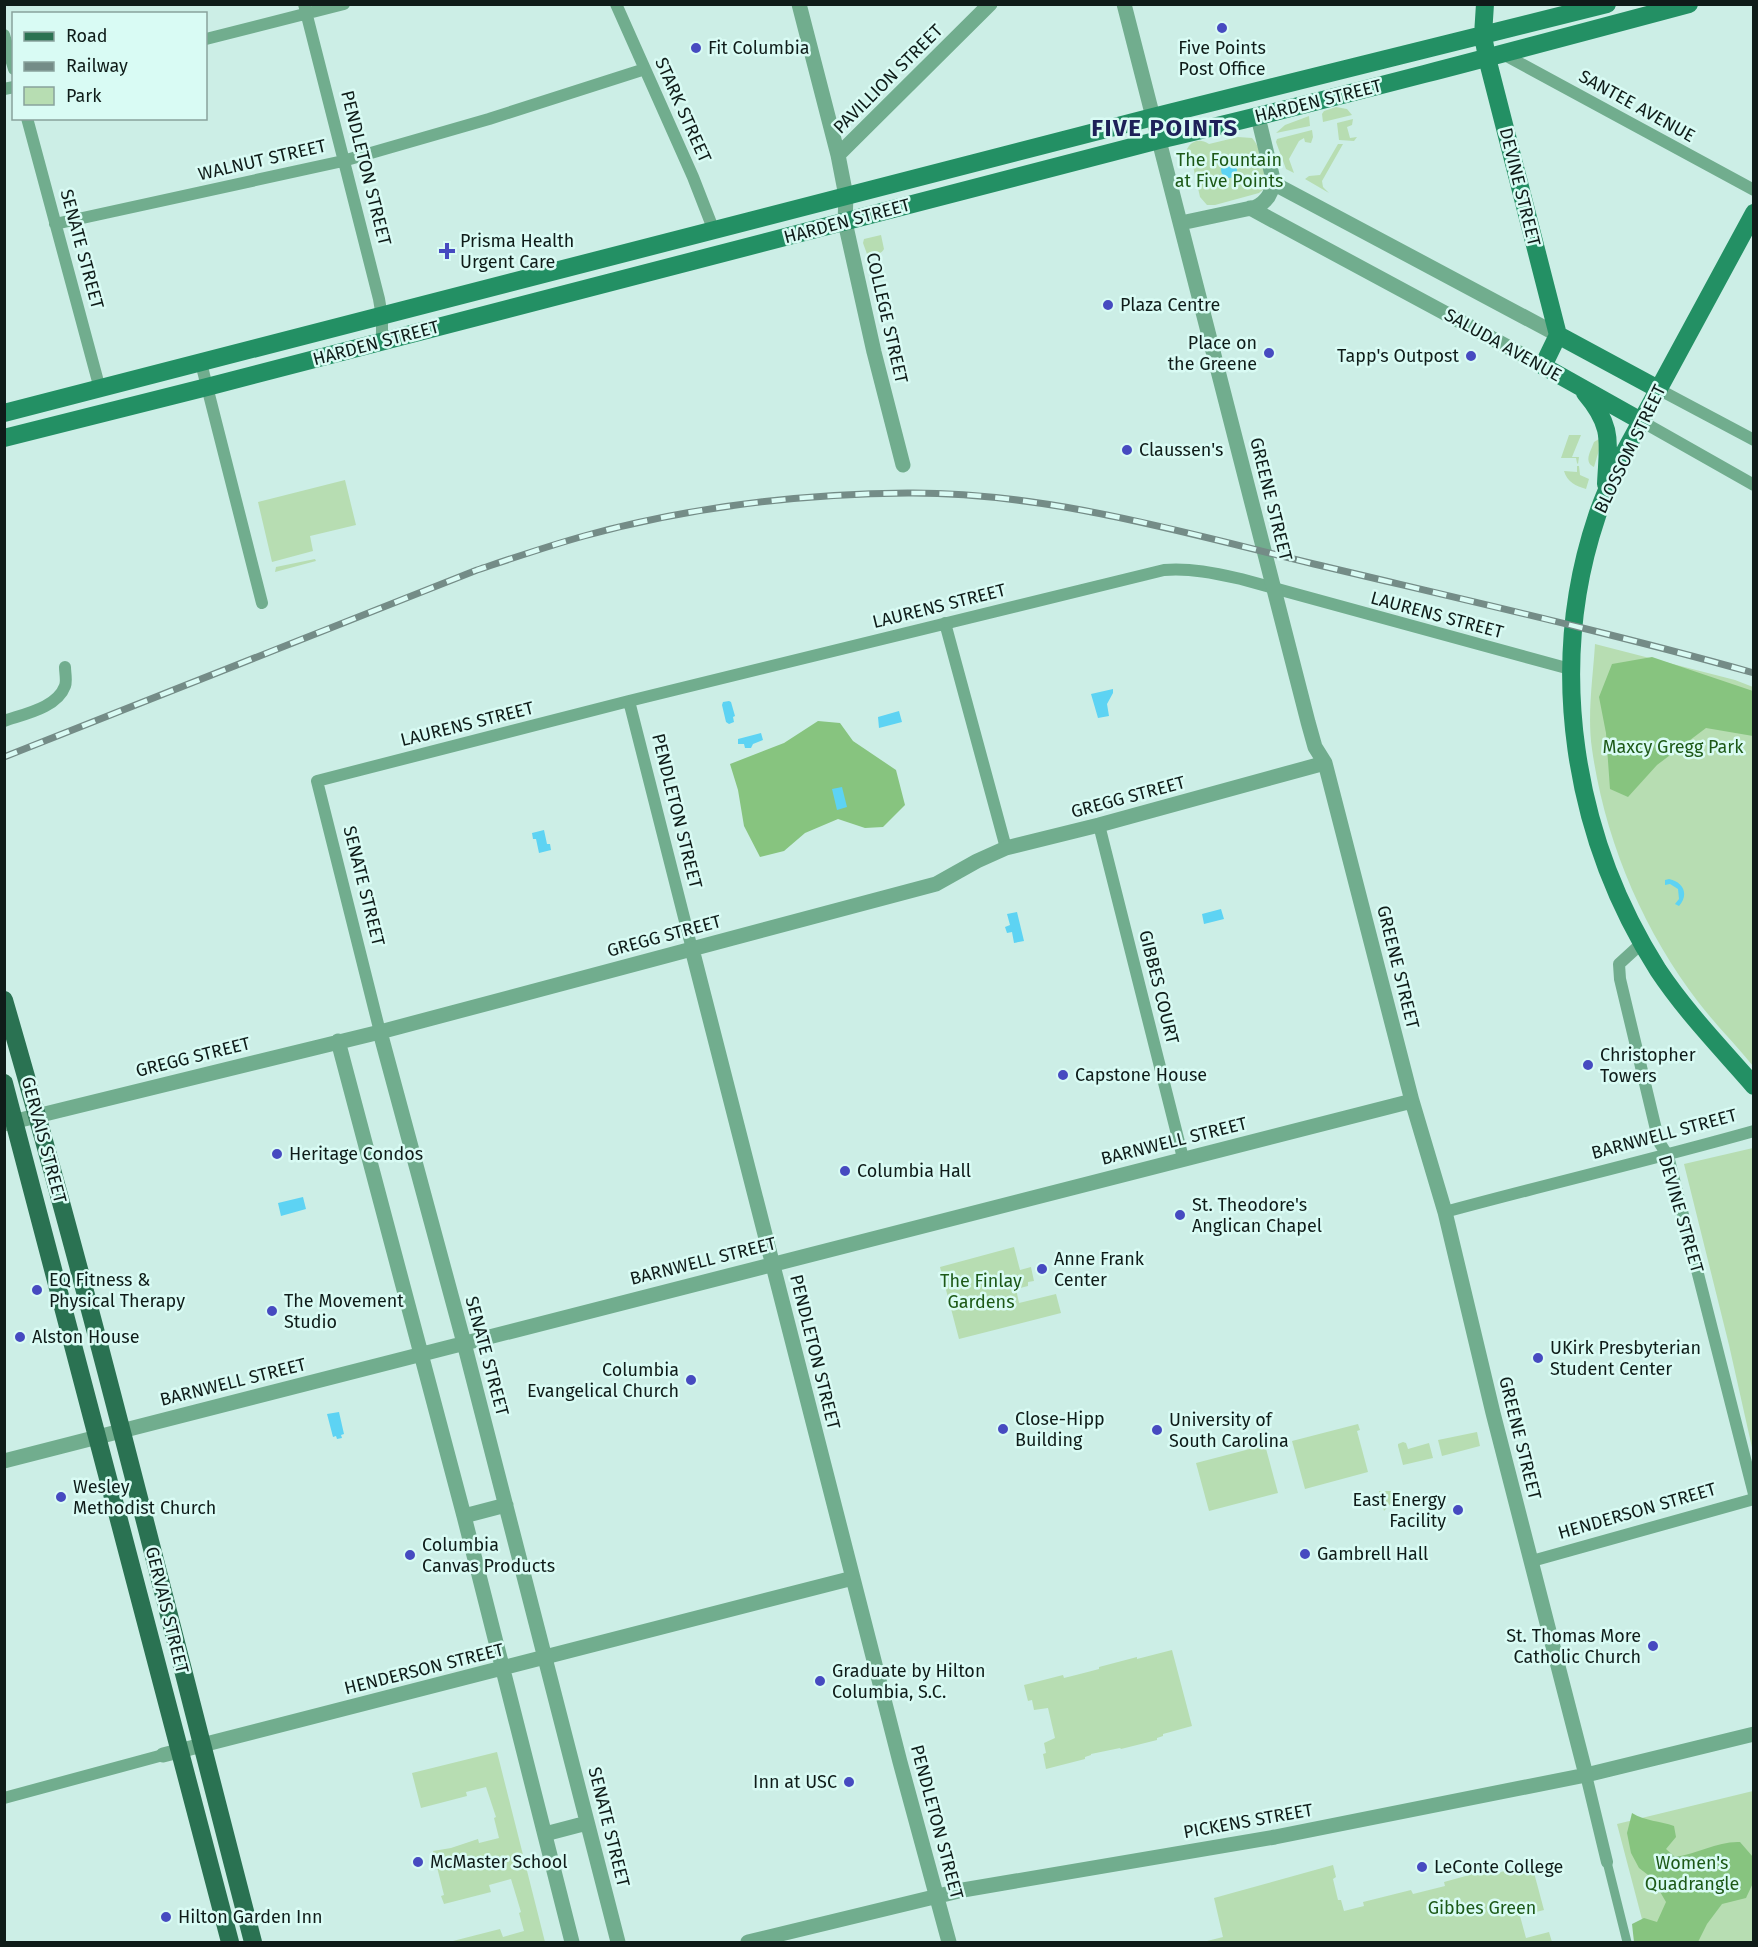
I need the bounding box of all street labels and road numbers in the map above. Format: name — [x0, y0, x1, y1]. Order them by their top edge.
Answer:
street label: PAVILLION STREET — [829, 19, 948, 138]
street label: STARK STREET — [650, 54, 716, 167]
street label: SANTEE AVENUE — [1575, 65, 1699, 147]
street label: HARDEN STREET — [1252, 74, 1384, 127]
street label: PENDLETON STREET — [336, 88, 396, 248]
street label: DEVINE STREET — [1495, 125, 1546, 249]
street label: WALNUT STREET — [196, 134, 329, 185]
street label: SENATE STREET — [55, 187, 109, 312]
street label: HARDEN STREET — [781, 193, 913, 248]
street label: COLLEGE STREET — [861, 251, 913, 386]
street label: SALUDA AVENUE — [1441, 304, 1565, 386]
street label: HARDEN STREET — [310, 315, 442, 370]
street label: BLOSSOM STREET — [1589, 381, 1671, 517]
street label: GREENE STREET — [1245, 435, 1297, 564]
street label: LAURENS STREET — [870, 579, 1009, 633]
street label: LAURENS STREET — [1368, 587, 1506, 643]
street label: LAURENS STREET — [398, 697, 537, 751]
street label: PENDLETON STREET — [647, 731, 707, 891]
street label: GREGG STREET — [1068, 771, 1188, 823]
street label: SENATE STREET — [338, 824, 390, 949]
street label: GREENE STREET — [1372, 903, 1424, 1032]
street label: GREGG STREET — [604, 910, 724, 962]
street label: GIBBES COURT — [1134, 928, 1184, 1047]
street label: GREGG STREET — [133, 1032, 253, 1082]
street label: GERVAIS STREET — [17, 1074, 72, 1206]
street label: BARNWELL STREET — [1589, 1104, 1740, 1164]
street label: BARNWELL STREET — [1099, 1112, 1250, 1170]
street label: DEVINE STREET — [1654, 1153, 1708, 1276]
street label: BARNWELL STREET — [628, 1232, 779, 1290]
street label: PENDLETON STREET — [785, 1272, 845, 1432]
street label: SENATE STREET — [460, 1294, 514, 1419]
street label: BARNWELL STREET — [158, 1353, 309, 1411]
street label: GREENE STREET — [1494, 1374, 1546, 1503]
street label: HENDERSON STREET — [1555, 1478, 1719, 1544]
street label: GERVAIS STREET — [141, 1544, 194, 1676]
street label: HENDERSON STREET — [342, 1638, 507, 1699]
street label: PENDLETON STREET — [906, 1742, 968, 1902]
street label: SENATE STREET — [583, 1765, 635, 1890]
street label: PICKENS STREET — [1182, 1799, 1315, 1843]

